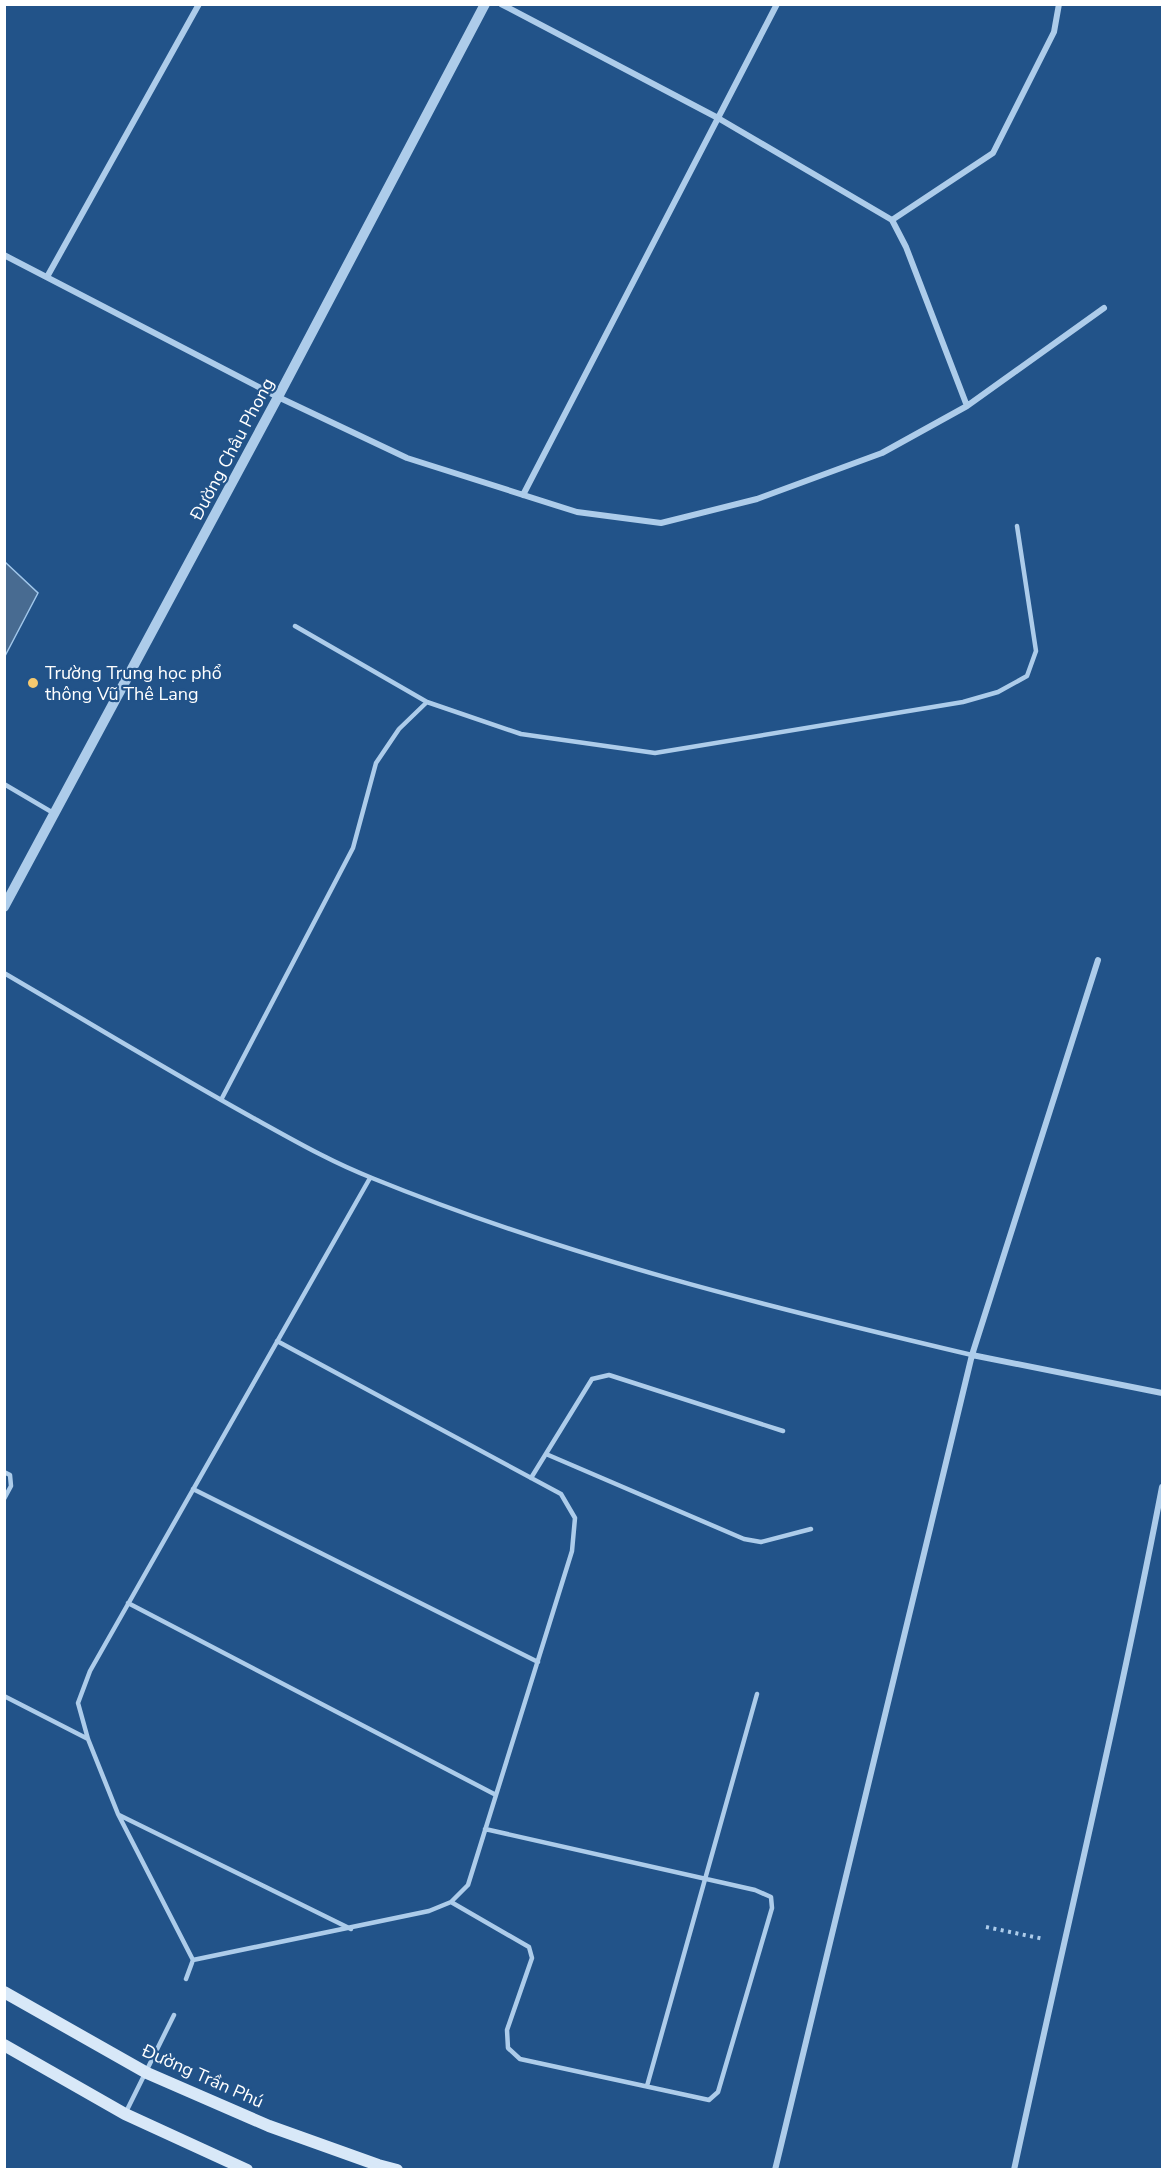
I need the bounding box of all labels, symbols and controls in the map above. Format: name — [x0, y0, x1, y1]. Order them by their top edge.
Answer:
street label: Đường Châu Phong — [184, 374, 280, 525]
place label: Trường Trung học phổ thông Vũ Thê Lang — [45, 661, 222, 706]
marker: Trường Trung học phổ thông Vũ Thê Lang — [26, 676, 40, 690]
street label: Đường Trần Phú — [137, 2038, 268, 2114]

